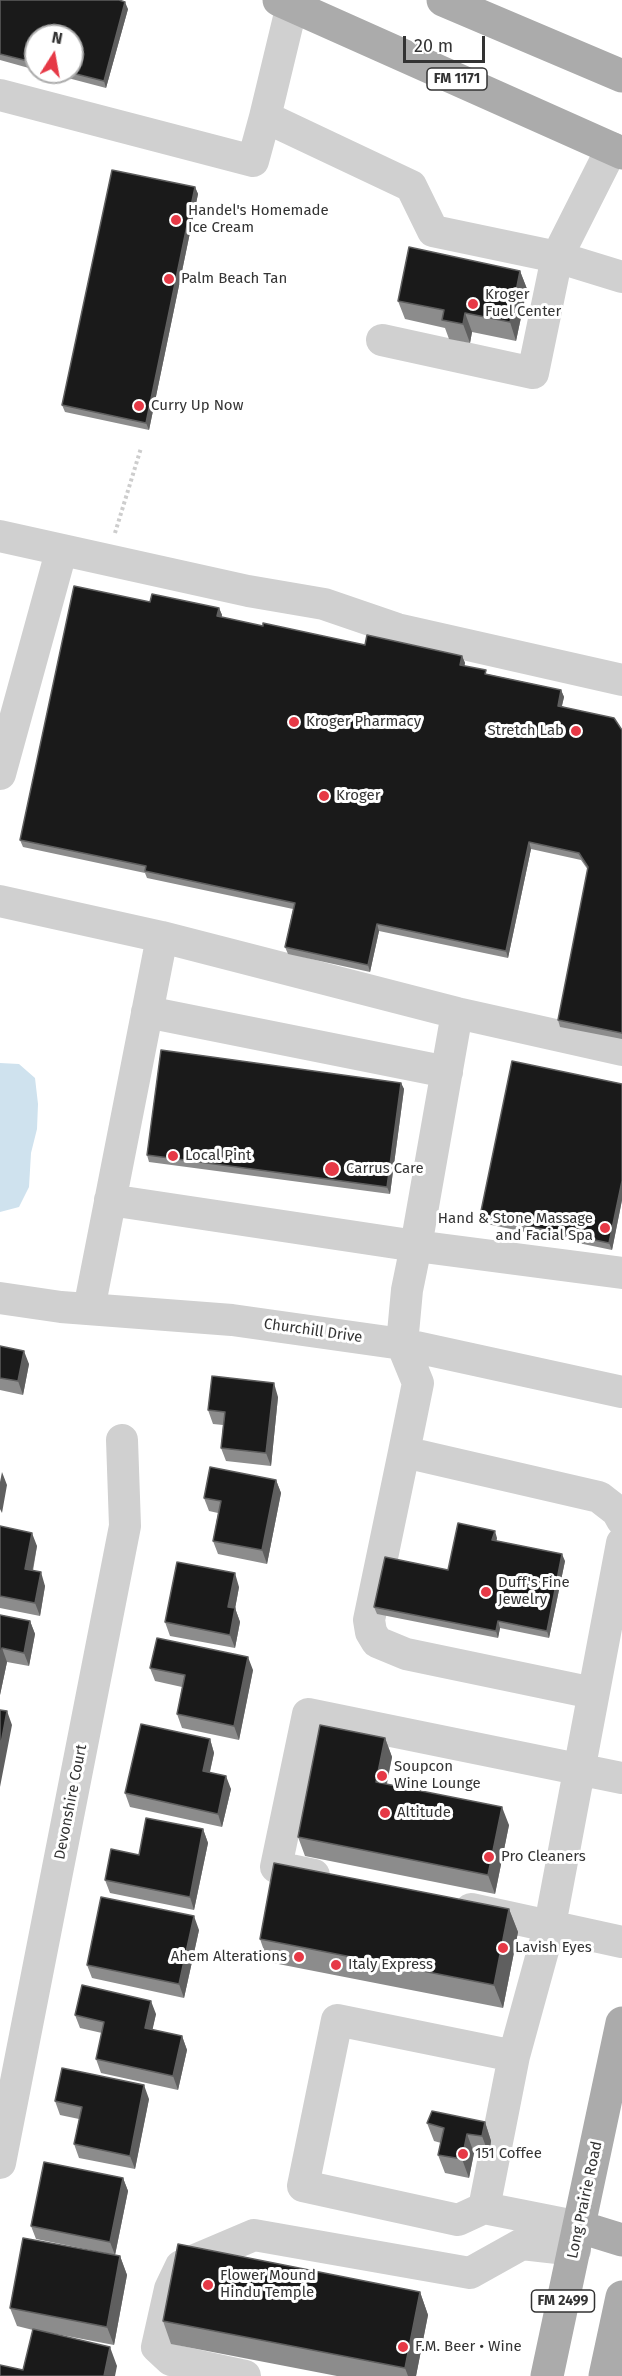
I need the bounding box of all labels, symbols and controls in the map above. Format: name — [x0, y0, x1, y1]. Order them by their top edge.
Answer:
north arrow — [24, 24, 84, 84]
scale bar — [406, 24, 488, 62]
text: N — [50, 27, 64, 48]
text: 20 m — [414, 35, 453, 57]
road number: FM 1171 — [427, 68, 487, 90]
place label: Handel's Homemade Ice Cream — [188, 202, 329, 237]
marker: Handel's Homemade Ice Cream — [169, 213, 183, 227]
place label: Palm Beach Tan — [181, 270, 287, 288]
marker: Palm Beach Tan — [162, 272, 176, 286]
place label: Kroger Fuel Center — [485, 286, 561, 321]
marker: Kroger Fuel Center — [466, 297, 480, 311]
place label: Curry Up Now — [151, 397, 243, 415]
marker: Curry Up Now — [132, 399, 146, 413]
place label: Kroger Pharmacy — [306, 713, 421, 731]
marker: Kroger Pharmacy — [287, 715, 301, 729]
place label: Stretch Lab — [487, 722, 564, 740]
marker: Stretch Lab — [569, 724, 583, 738]
place label: Kroger — [336, 787, 380, 805]
marker: Kroger — [317, 789, 331, 803]
place label: Local Pint — [185, 1147, 251, 1165]
marker: Local Pint — [166, 1149, 180, 1163]
marker: Carrus Care — [323, 1160, 341, 1178]
place label: Carrus Care — [346, 1160, 424, 1178]
place label: Hand & Stone Massage and Facial Spa — [438, 1210, 593, 1245]
marker: Hand & Stone Massage and Facial Spa — [598, 1221, 612, 1235]
street label: Churchill Drive — [263, 1315, 363, 1347]
place label: Duff's Fine Jewelry — [498, 1574, 570, 1609]
marker: Duff's Fine Jewelry — [479, 1585, 493, 1599]
street label: Devonshire Court — [51, 1743, 91, 1861]
place label: Soupcon Wine Lounge — [394, 1758, 481, 1793]
marker: Soupcon Wine Lounge — [375, 1769, 389, 1783]
place label: Altitude — [397, 1804, 451, 1822]
marker: Altitude — [378, 1806, 392, 1820]
place label: Pro Cleaners — [501, 1848, 586, 1866]
marker: Pro Cleaners — [482, 1850, 496, 1864]
place label: Lavish Eyes — [515, 1939, 592, 1957]
marker: Lavish Eyes — [496, 1941, 510, 1955]
place label: Ahem Alterations — [171, 1948, 287, 1966]
marker: Ahem Alterations — [292, 1950, 306, 1964]
place label: Italy Express — [348, 1956, 433, 1974]
marker: Italy Express — [329, 1958, 343, 1972]
street label: Long Prairie Road — [564, 2140, 606, 2260]
place label: 151 Coffee — [475, 2145, 542, 2163]
marker: 151 Coffee — [456, 2147, 470, 2161]
place label: Flower Mound Hindu Temple — [220, 2267, 316, 2302]
marker: Flower Mound Hindu Temple — [201, 2278, 215, 2292]
road number: FM 2499 — [532, 2290, 594, 2312]
place label: F.M. Beer • Wine — [415, 2338, 522, 2356]
marker: F.M. Beer • Wine — [396, 2340, 410, 2354]

